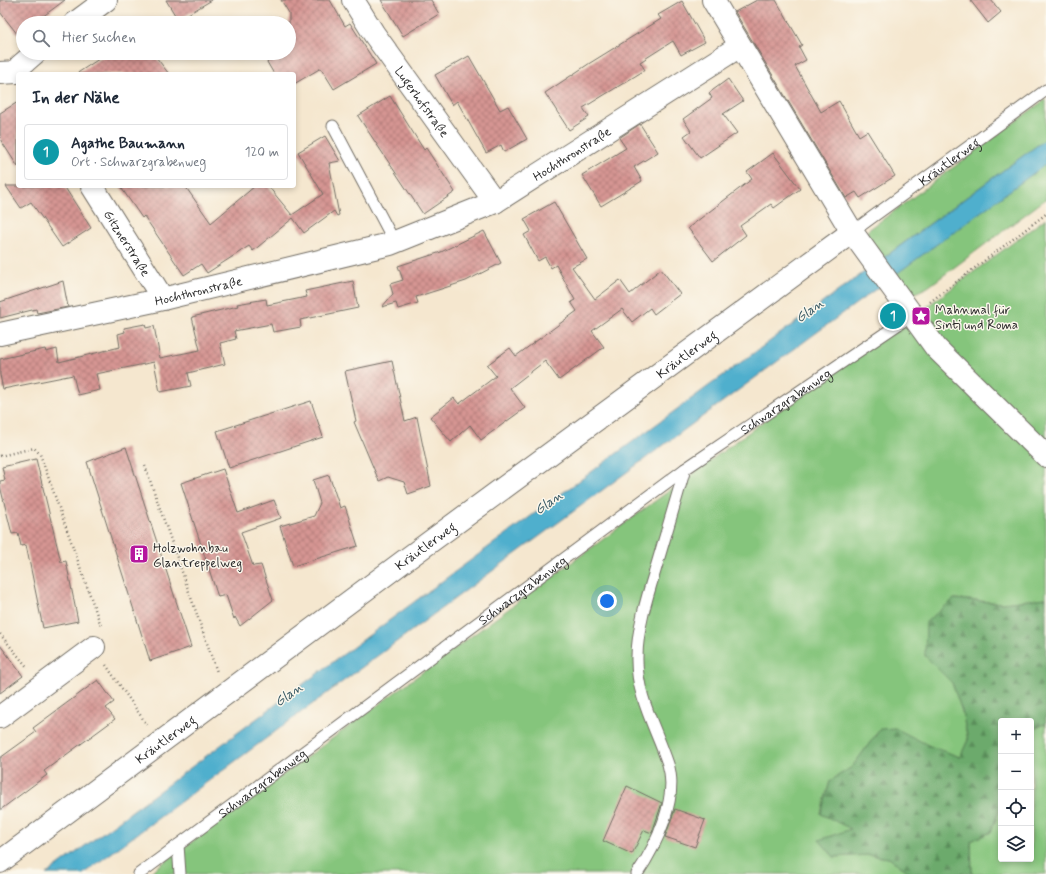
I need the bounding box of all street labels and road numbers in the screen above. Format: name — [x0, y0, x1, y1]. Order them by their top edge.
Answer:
street label: Lugerhofstraße — [390, 64, 453, 141]
street label: Hochthronstraße — [530, 123, 615, 186]
street label: Kräutlerweg — [916, 134, 985, 190]
street label: Gitznerstraße — [99, 207, 154, 280]
street label: Hochthronstraße — [153, 273, 244, 311]
street label: Kräutlerweg — [653, 327, 722, 383]
street label: Schwarzgrabenweg — [737, 365, 836, 439]
street label: Kräutlerweg — [392, 519, 461, 575]
street label: Schwarzgrabenweg — [475, 552, 572, 629]
street label: Kräutlerweg — [132, 712, 201, 768]
street label: Schwarzgrabenweg — [215, 745, 311, 822]

